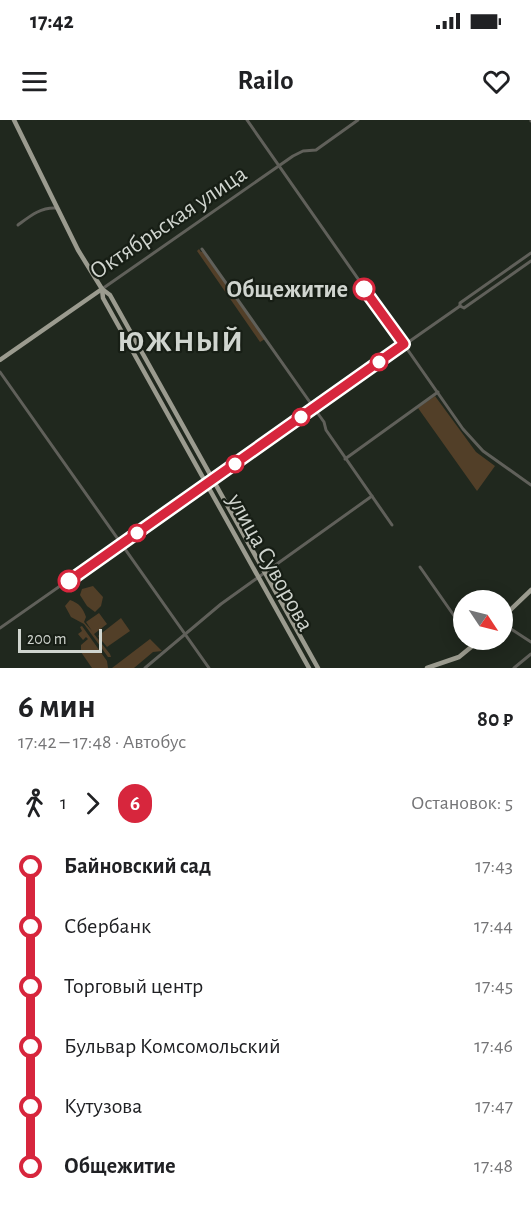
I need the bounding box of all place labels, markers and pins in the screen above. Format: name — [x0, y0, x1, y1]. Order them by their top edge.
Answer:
place label: Общежитие — [226, 278, 348, 302]
marker: Общежитие — [353, 278, 375, 300]
unlabelled marker — [370, 353, 388, 371]
unlabelled marker — [292, 408, 310, 426]
unlabelled marker — [226, 455, 244, 473]
unlabelled marker — [128, 524, 146, 542]
unlabelled marker — [58, 570, 80, 592]

